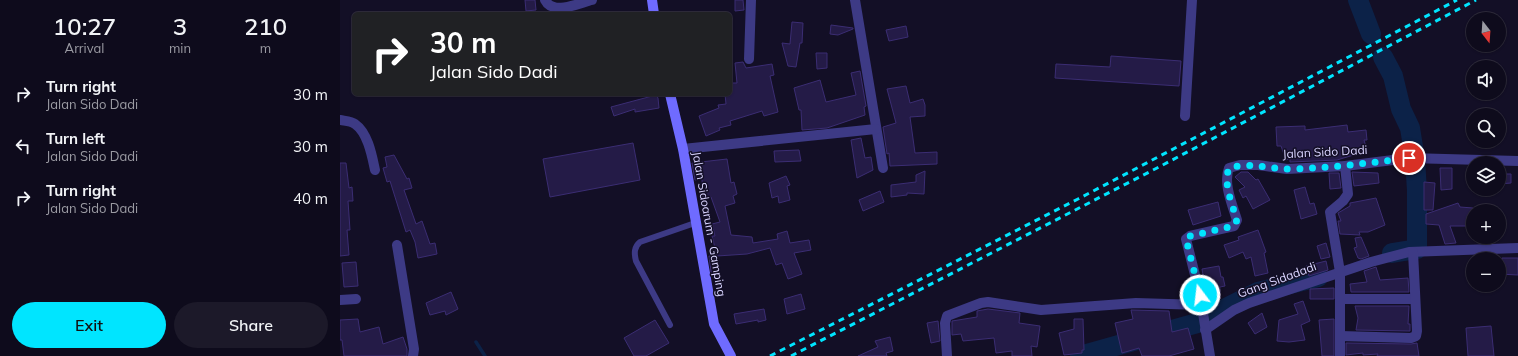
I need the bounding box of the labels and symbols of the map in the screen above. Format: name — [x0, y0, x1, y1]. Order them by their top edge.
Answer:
north arrow — [1466, 12, 1506, 52]
pin — [1392, 141, 1426, 175]
street label: Jalan Sido Dadi — [1282, 142, 1368, 161]
street label: Jalan Sidoarum - Gamping — [689, 150, 730, 298]
street label: Gang Sidadadi — [1235, 258, 1318, 301]
position arrow — [1179, 274, 1221, 316]

